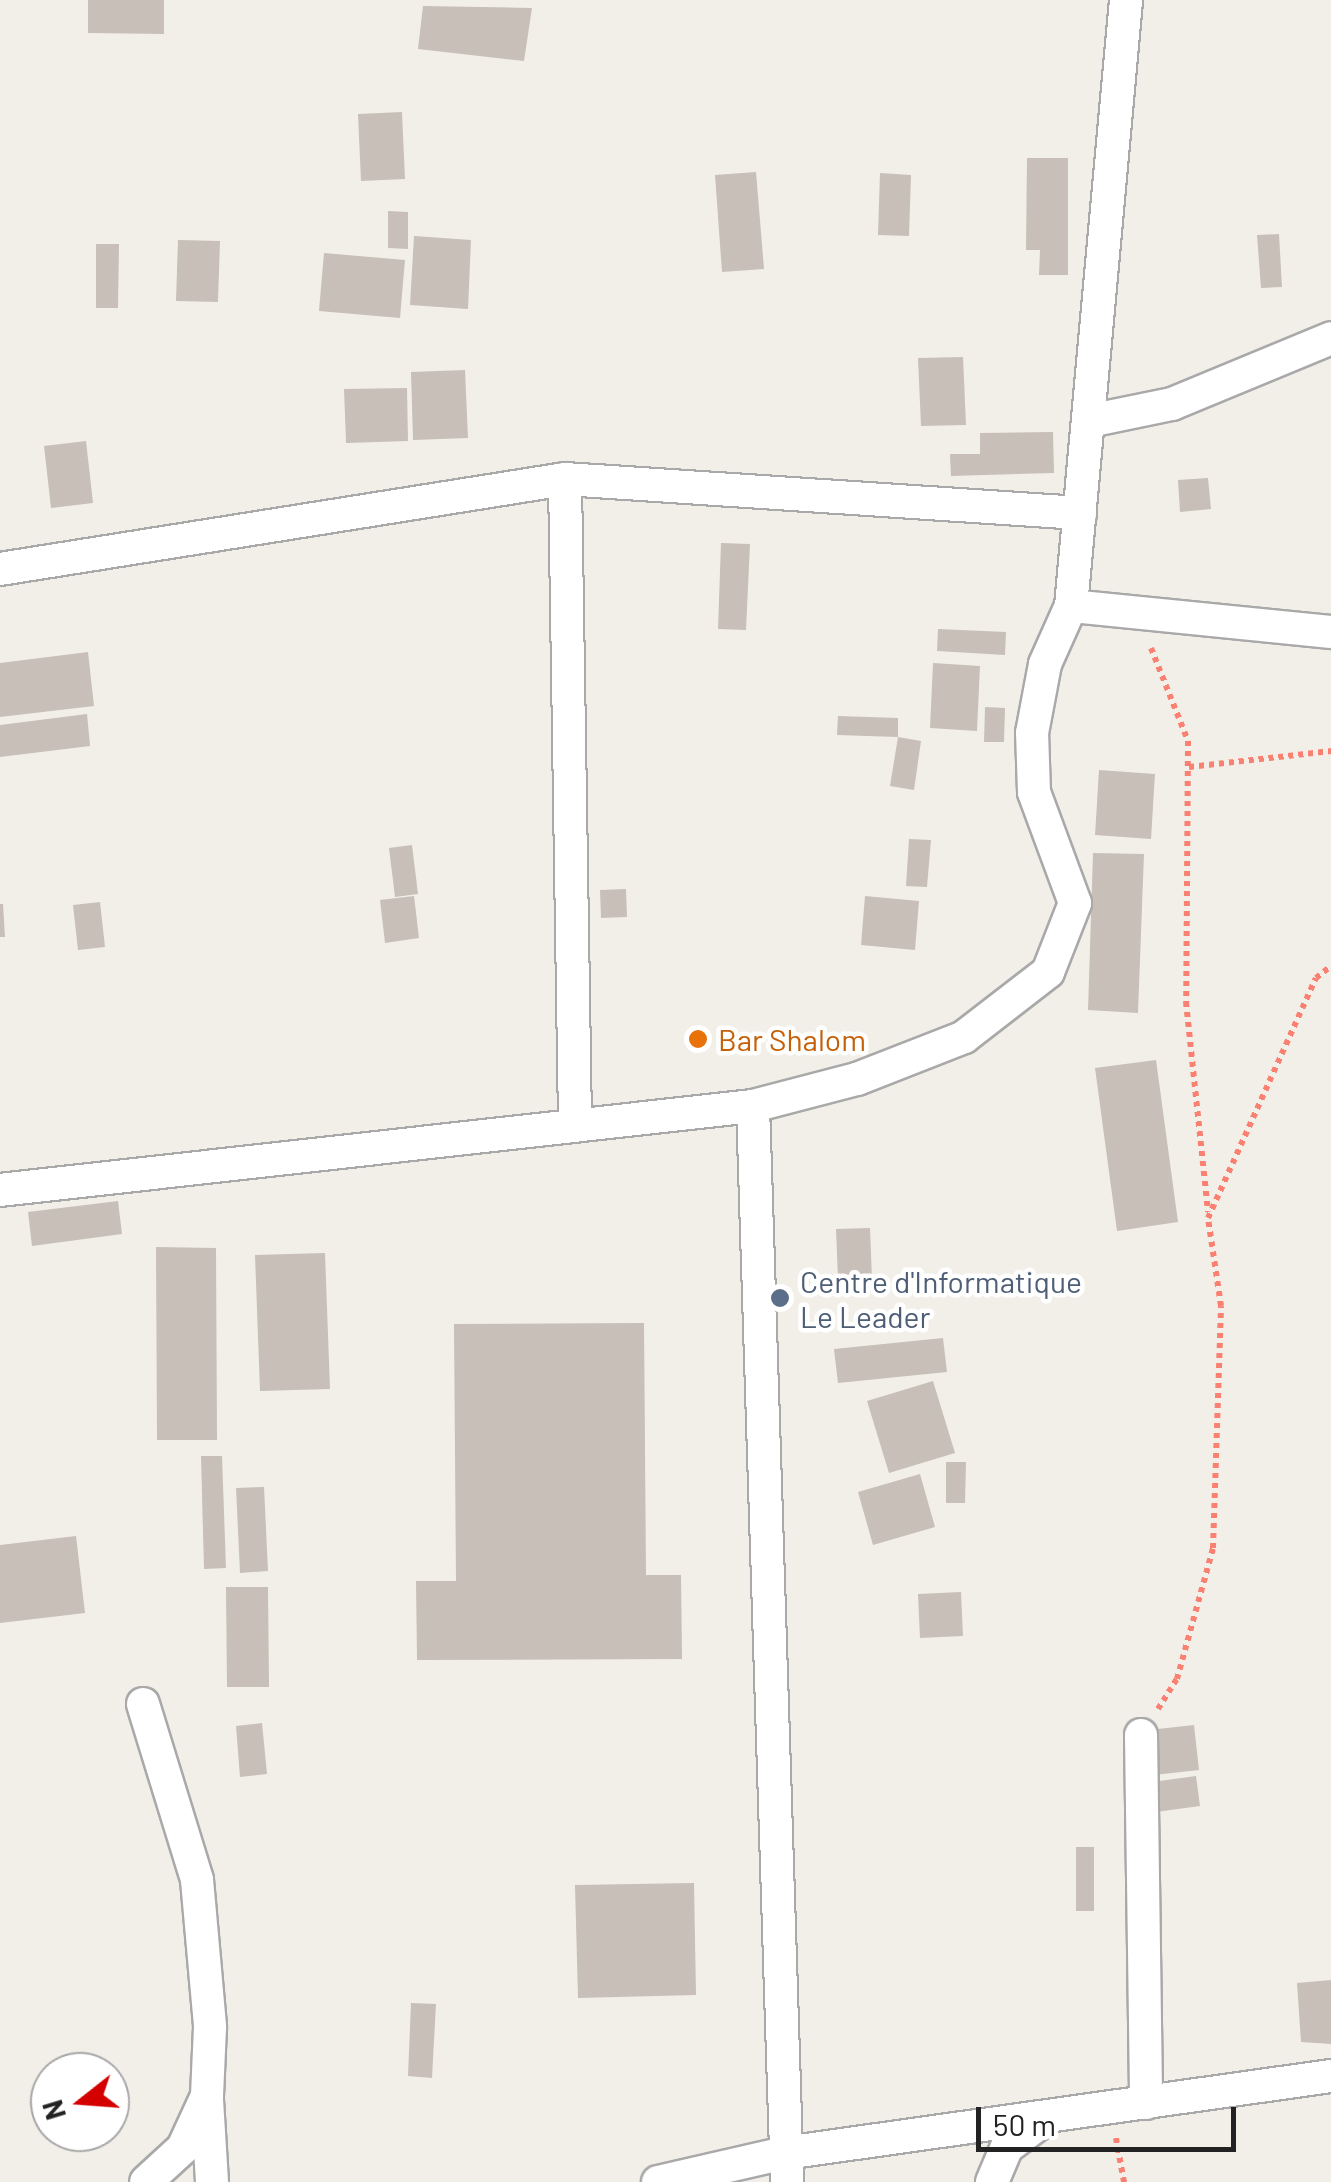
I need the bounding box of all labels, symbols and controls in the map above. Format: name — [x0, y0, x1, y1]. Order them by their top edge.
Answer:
place label: Bar Shalom — [718, 1021, 866, 1057]
marker: Bar Shalom — [687, 1028, 709, 1050]
place label: Centre d'Informatique Le Leader — [800, 1263, 1082, 1334]
marker: Centre d'Informatique Le Leader — [769, 1287, 791, 1309]
north arrow — [30, 2052, 130, 2152]
scale bar — [981, 2087, 1241, 2149]
text: N — [34, 2096, 72, 2124]
text: 50 m — [993, 2106, 1056, 2142]

